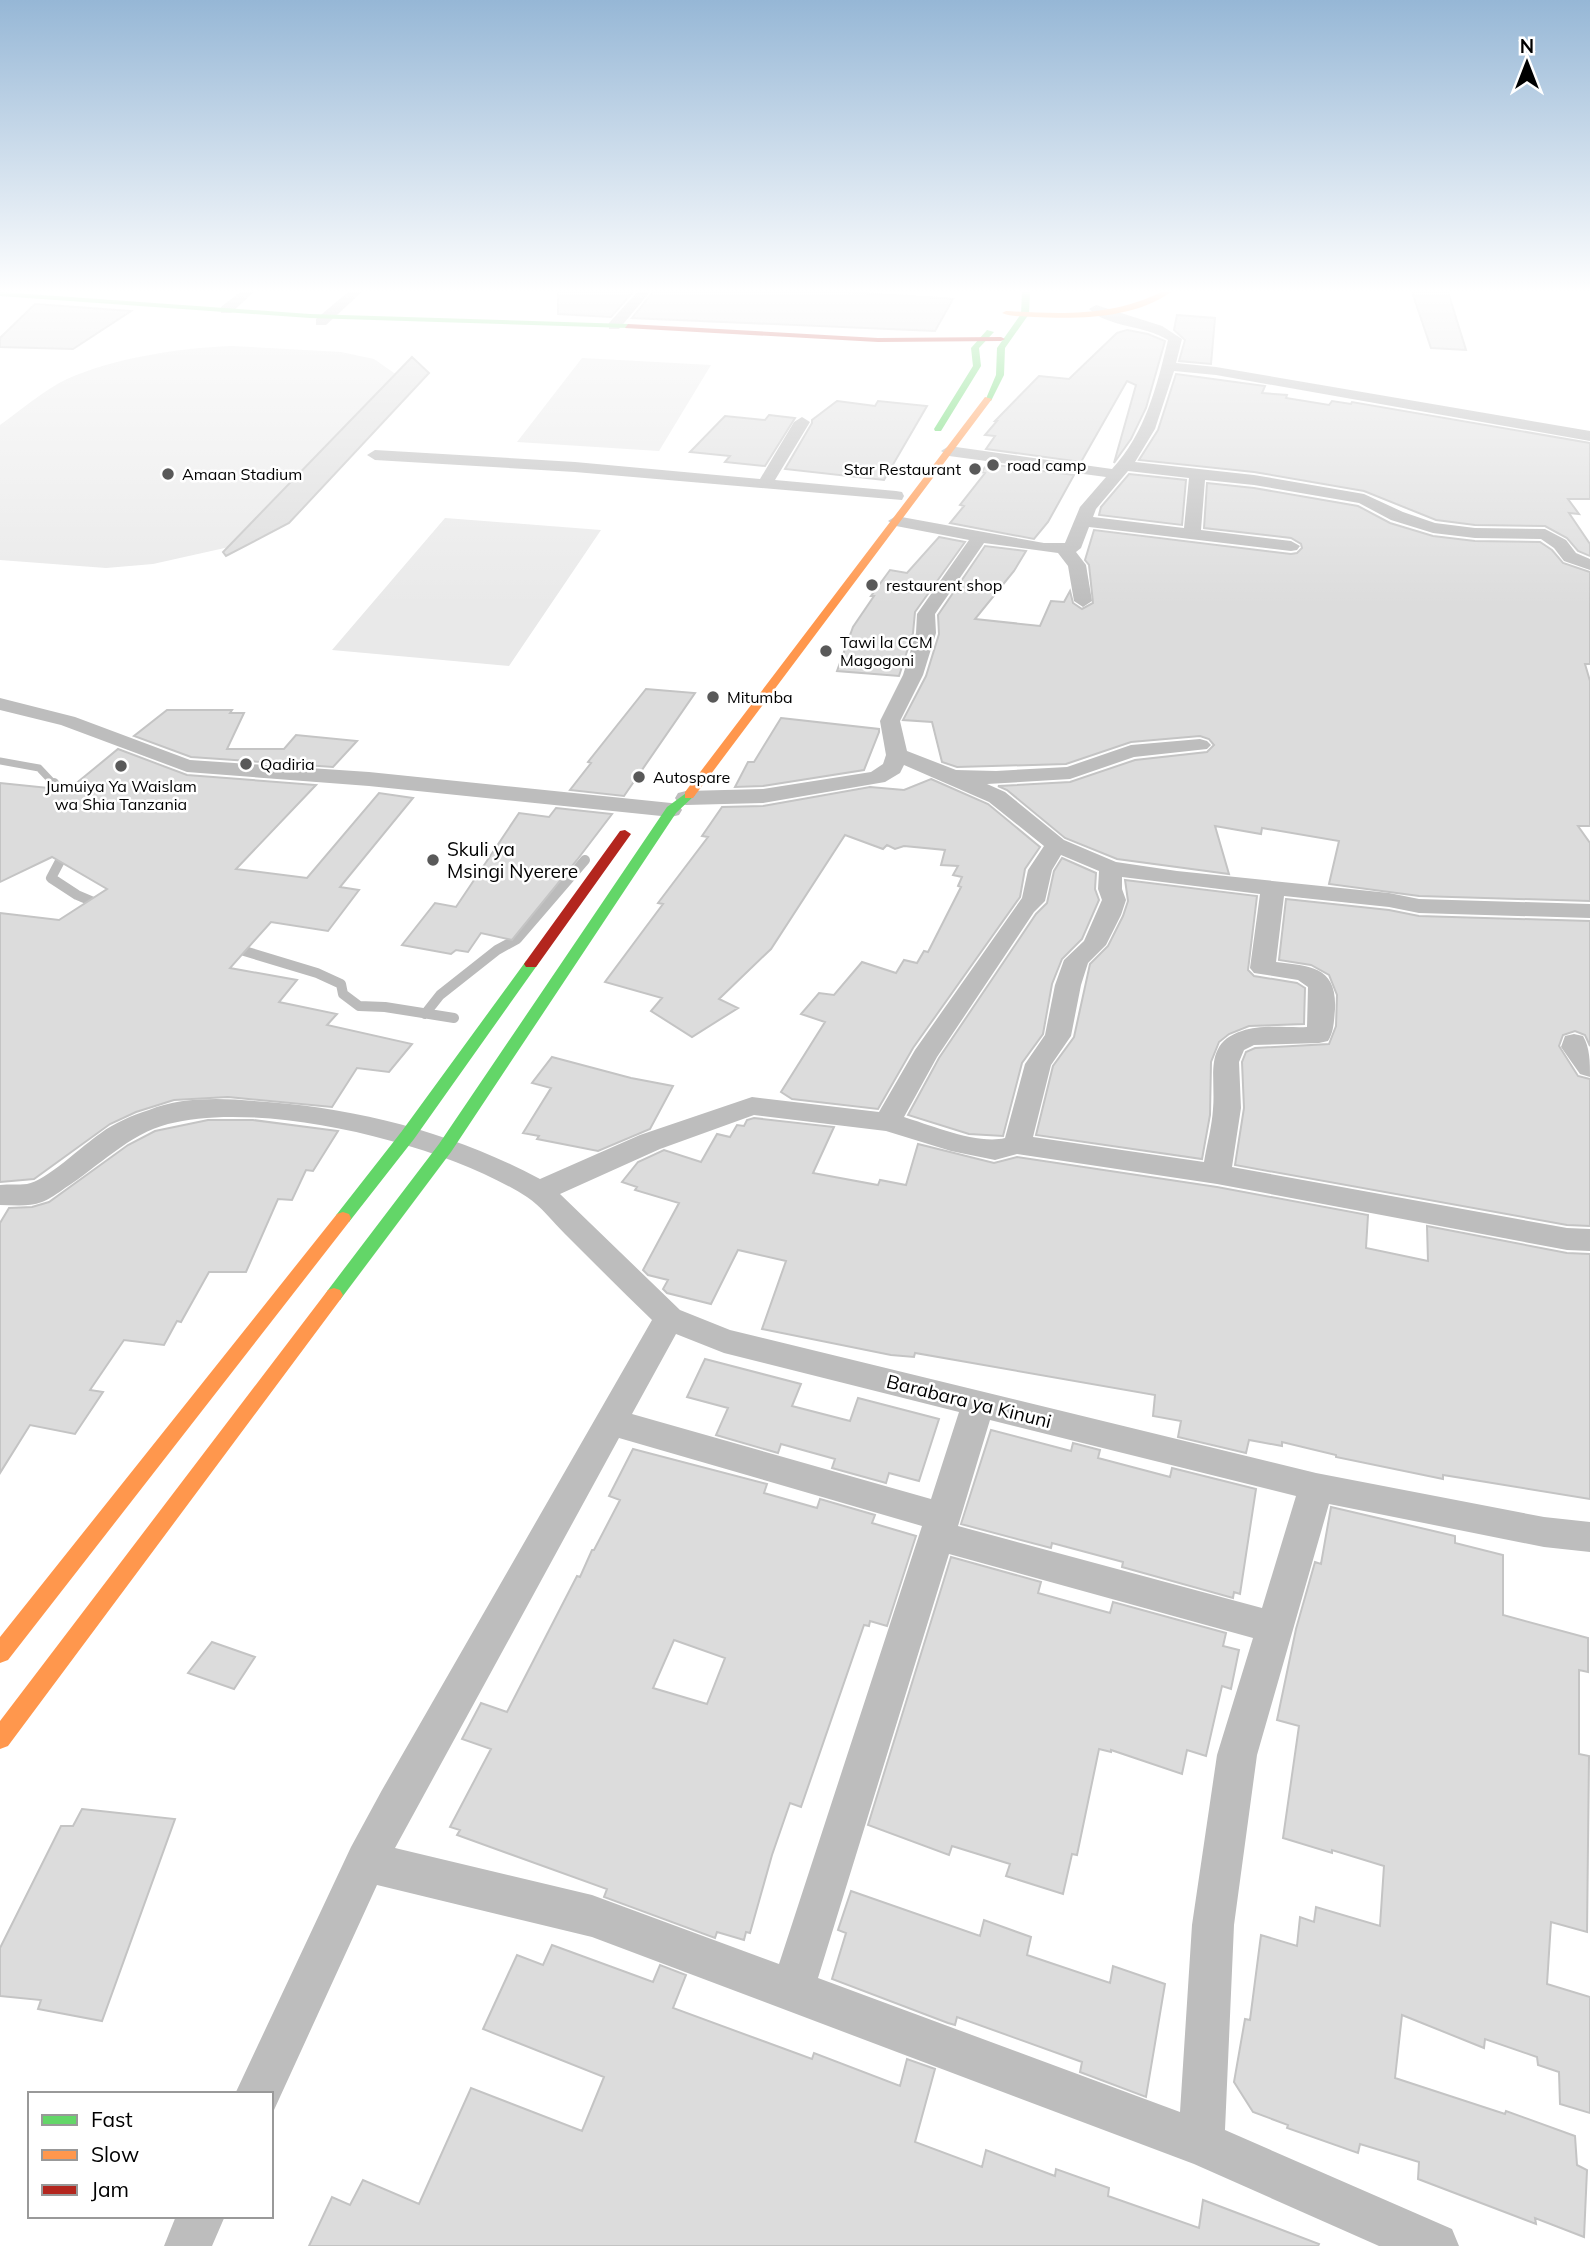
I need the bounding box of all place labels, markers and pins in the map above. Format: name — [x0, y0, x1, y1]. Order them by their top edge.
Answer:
place label: road camp — [1007, 455, 1086, 475]
marker: road camp — [985, 457, 1001, 473]
place label: Star Restaurant — [844, 459, 961, 479]
marker: Star Restaurant — [967, 461, 983, 477]
place label: Amaan Stadium — [182, 464, 302, 484]
marker: Amaan Stadium — [160, 466, 176, 482]
place label: restaurent shop — [886, 575, 1002, 595]
marker: restaurent shop — [864, 577, 880, 593]
place label: Tawi la CCM Magogoni — [840, 632, 933, 670]
marker: Tawi la CCM Magogoni — [818, 643, 834, 659]
place label: Mitumba — [727, 687, 793, 707]
marker: Mitumba — [705, 689, 721, 705]
place label: Qadiria — [260, 754, 315, 774]
marker: Qadiria — [238, 756, 254, 772]
marker: Jumuiya Ya Waislam wa Shia Tanzania — [113, 758, 129, 774]
place label: Autospare — [653, 767, 730, 787]
marker: Autospare — [631, 769, 647, 785]
place label: Jumuiya Ya Waislam wa Shia Tanzania — [45, 776, 197, 814]
place label: Skuli ya Msingi Nyerere — [447, 837, 578, 883]
marker: Skuli ya Msingi Nyerere — [425, 852, 441, 868]

